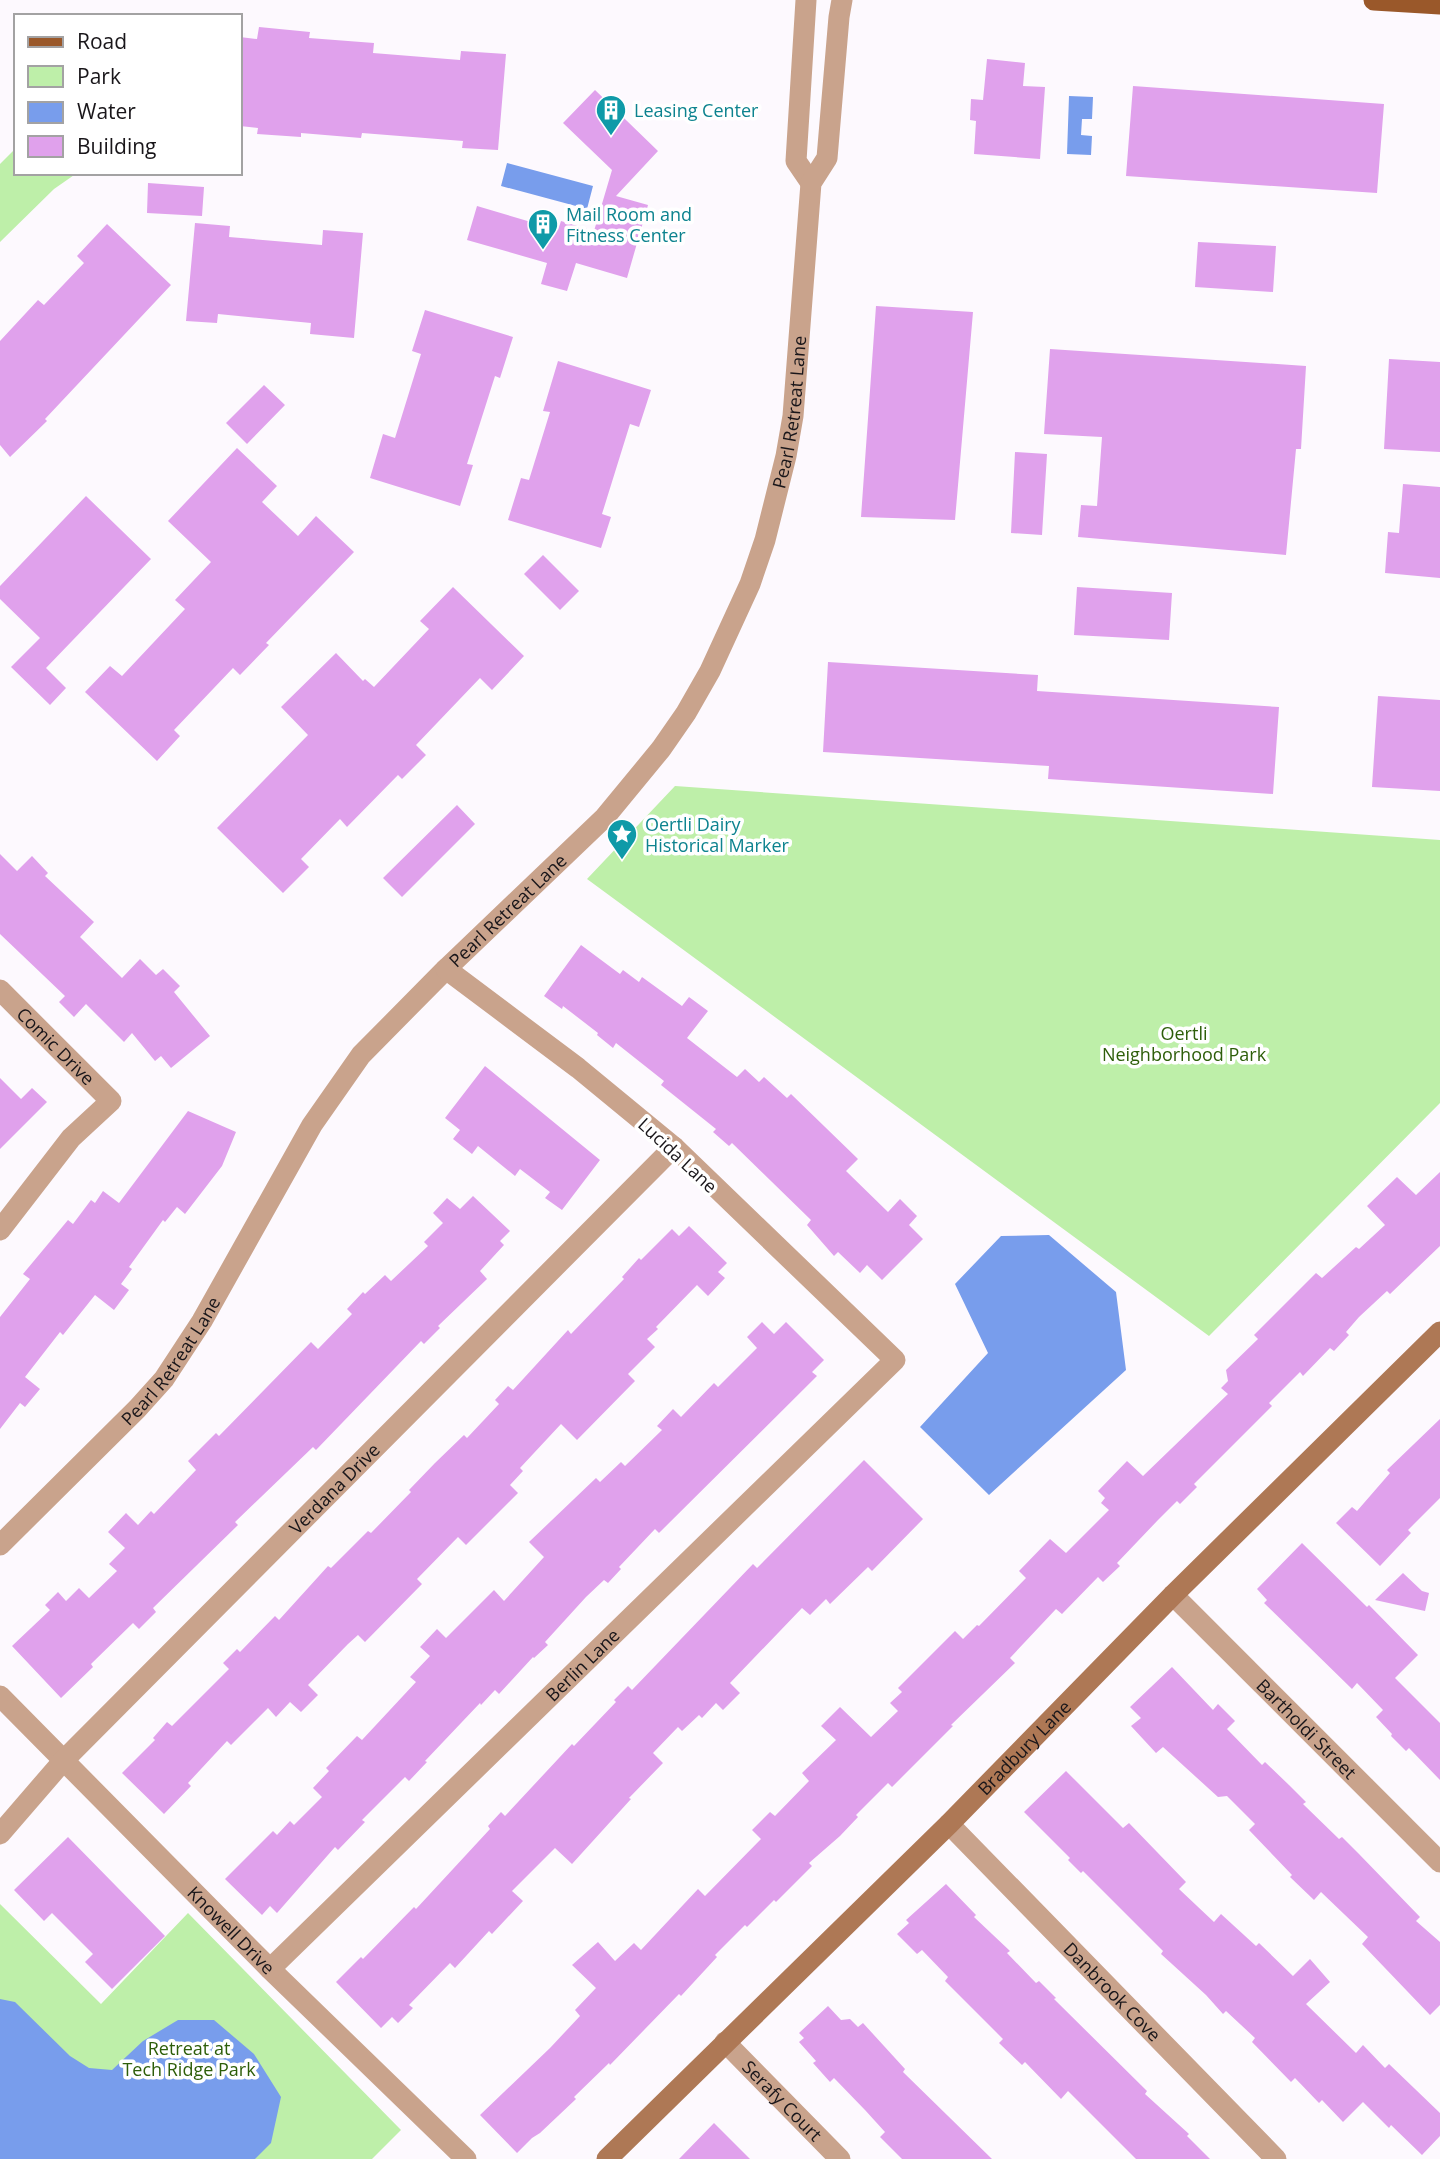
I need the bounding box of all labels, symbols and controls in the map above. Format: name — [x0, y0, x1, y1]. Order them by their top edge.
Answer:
legend — [14, 14, 242, 175]
text: Road — [77, 27, 127, 55]
text: Park — [77, 62, 121, 90]
building icon: Leasing Center — [594, 93, 628, 137]
text: Water — [77, 97, 136, 125]
place label: Leasing Center — [634, 98, 759, 122]
text: Building — [77, 132, 156, 160]
place label: Mail Room and Fitness Center — [566, 202, 692, 247]
building icon: Mail Room and Fitness Center — [526, 207, 560, 251]
street label: Pearl Retreat Lane — [766, 335, 811, 491]
place label: Oertli Dairy Historical Marker — [645, 812, 789, 857]
place icon: Oertli Dairy Historical Marker — [605, 817, 639, 861]
street label: Pearl Retreat Lane — [443, 848, 572, 972]
street label: Comic Drive — [12, 1002, 100, 1090]
park label: Oertli Neighborhood Park — [1102, 1021, 1267, 1066]
street label: Lucida Lane — [633, 1112, 723, 1198]
street label: Pearl Retreat Lane — [116, 1292, 225, 1430]
street label: Verdana Drive — [284, 1438, 385, 1539]
street label: Berlin Lane — [540, 1623, 624, 1706]
street label: Bartholdi Street — [1251, 1673, 1362, 1784]
street label: Bradbury Lane — [972, 1695, 1076, 1800]
street label: Knowell Drive — [182, 1881, 280, 1979]
street label: Danbrook Cove — [1059, 1937, 1166, 2046]
park label: Retreat at Tech Ridge Park — [122, 2036, 256, 2081]
street label: Serafy Court — [737, 2055, 828, 2146]

